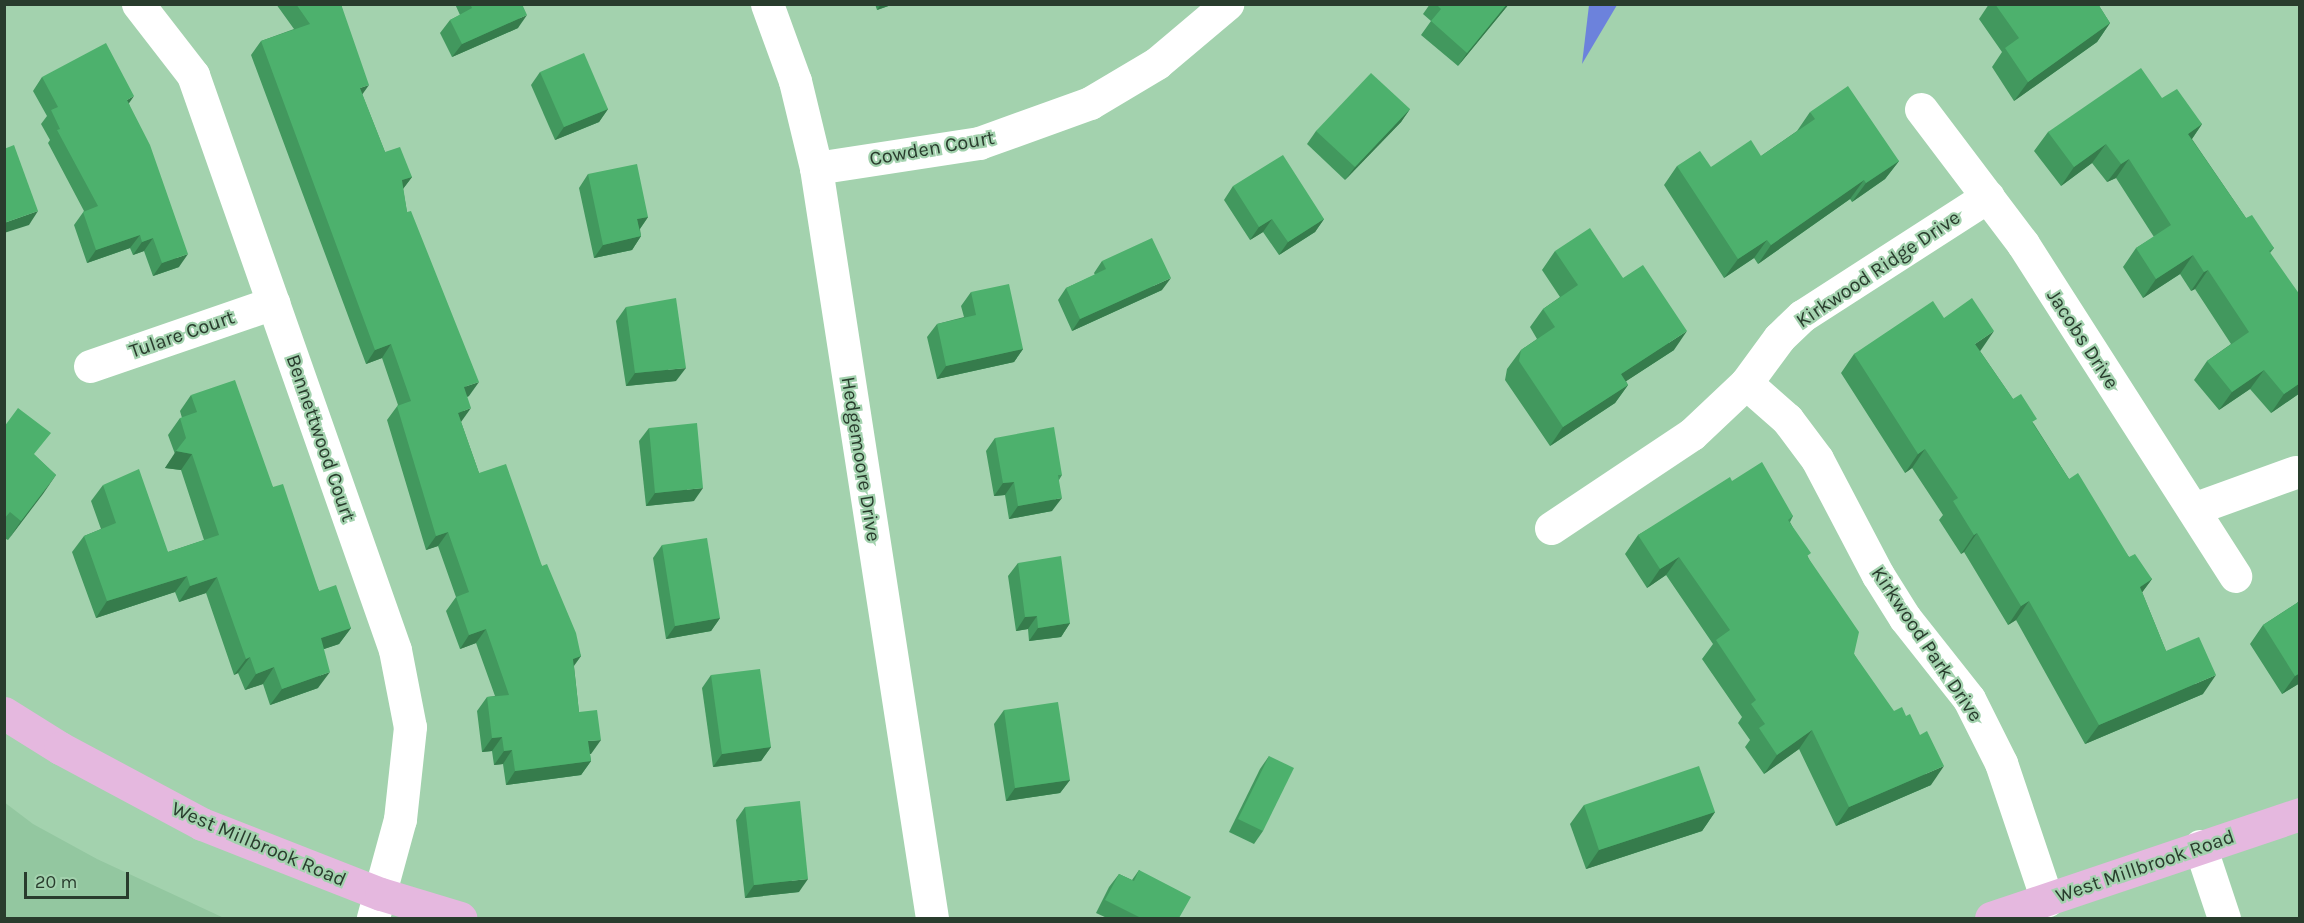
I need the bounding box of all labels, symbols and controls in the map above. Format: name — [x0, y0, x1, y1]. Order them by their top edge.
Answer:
street label: Cowden Court — [868, 125, 996, 171]
street label: Kirkwood Ridge Drive — [1791, 205, 1965, 333]
street label: Jacobs Drive — [2042, 285, 2124, 393]
street label: Tulare Court — [126, 305, 238, 363]
street label: Bennettwood Court — [281, 351, 361, 525]
street label: Hedgemoore Drive — [836, 375, 886, 543]
street label: Kirkwood Park Drive — [1866, 562, 1988, 726]
street label: West Millbrook Road — [168, 796, 350, 892]
street label: West Millbrook Road — [2053, 824, 2237, 908]
scale bar — [27, 860, 132, 898]
text: 20 m — [35, 871, 77, 893]

